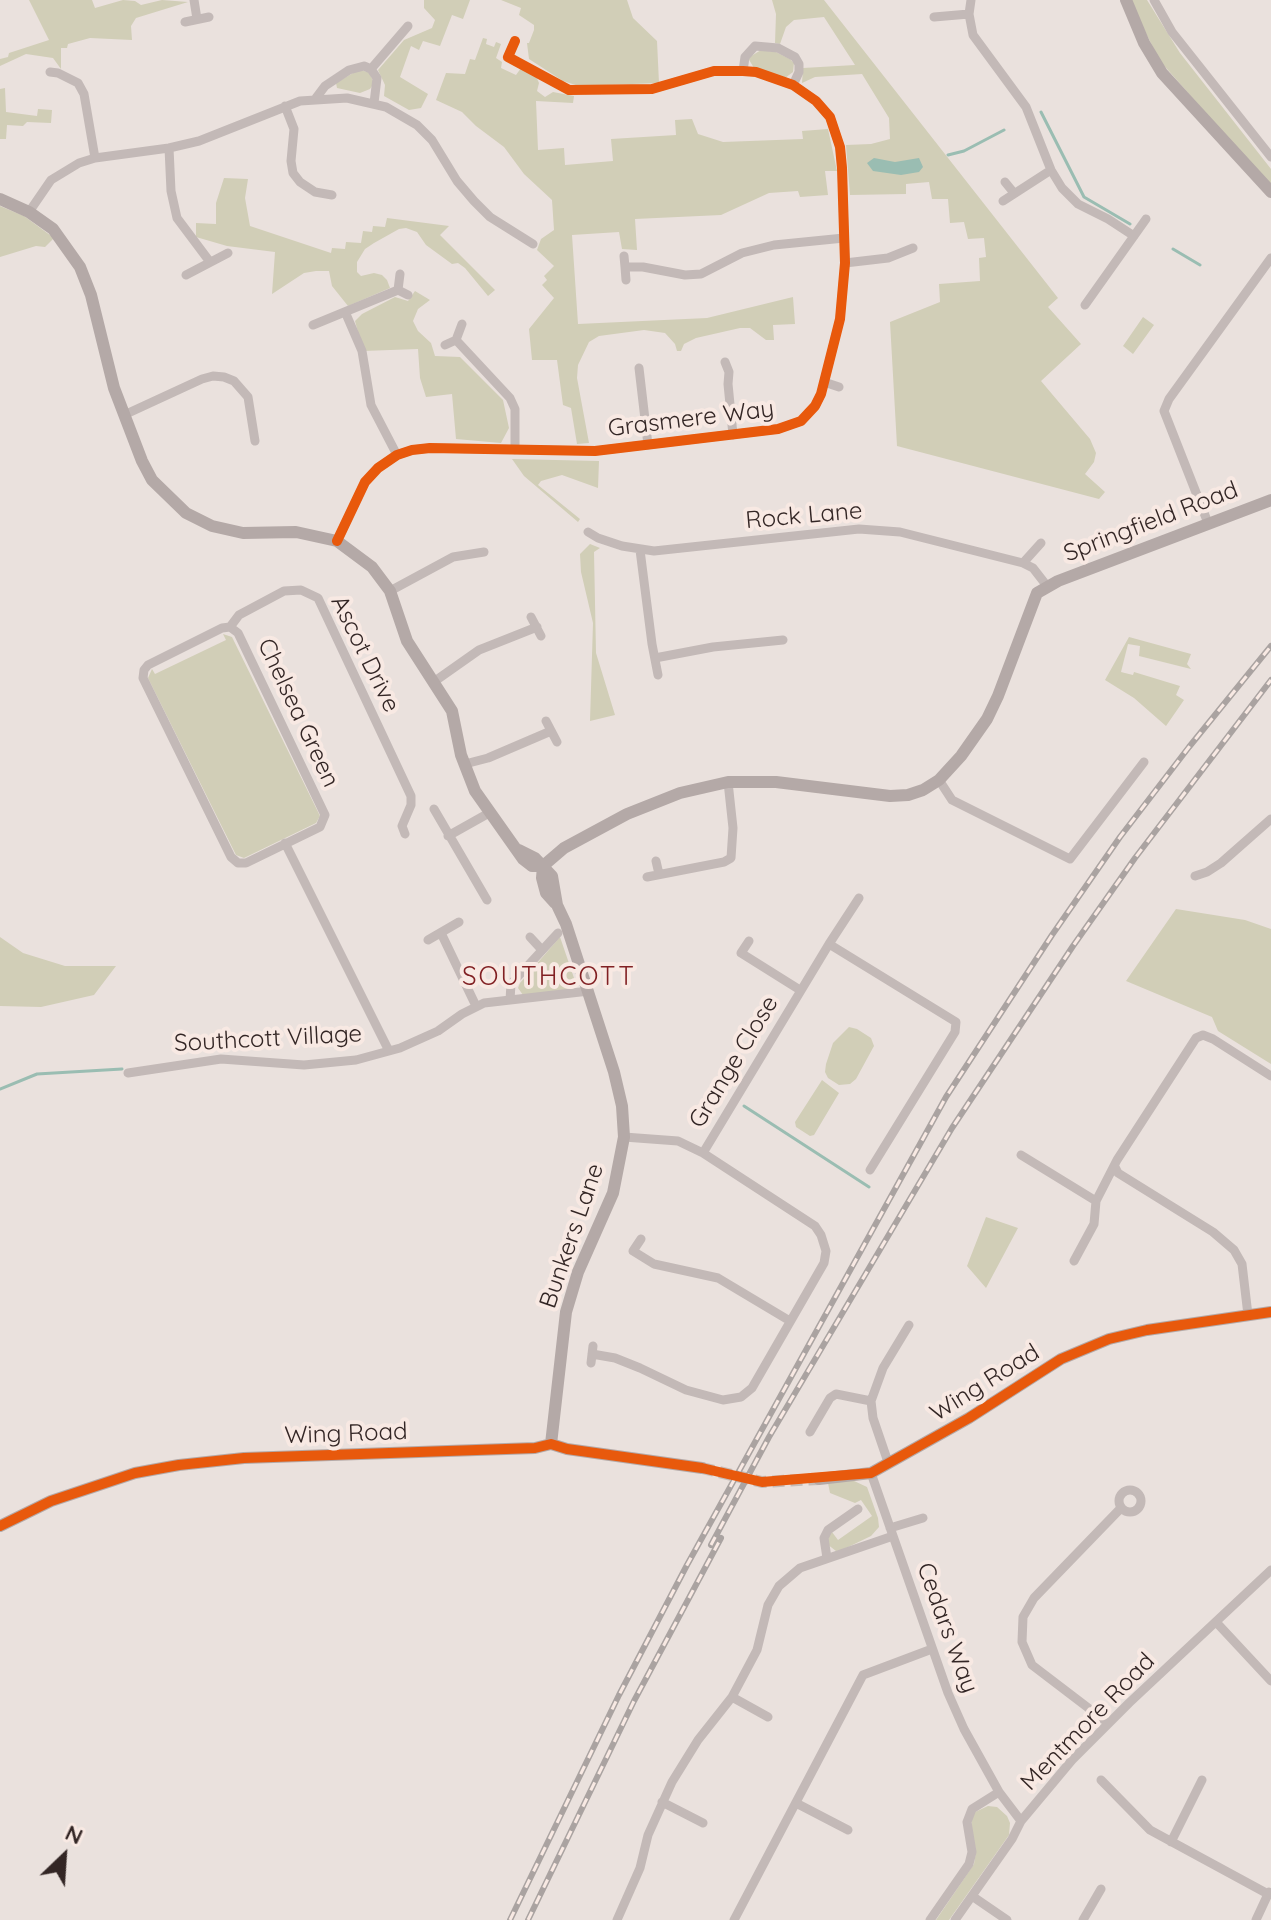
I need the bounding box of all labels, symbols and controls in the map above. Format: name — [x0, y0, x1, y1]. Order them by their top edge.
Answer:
street label: Grasmere Way — [606, 395, 776, 443]
street label: Springfield Road — [1060, 475, 1242, 569]
street label: Rock Lane — [744, 497, 864, 535]
street label: Ascot Drive — [324, 591, 406, 717]
street label: Chelsea Green — [251, 634, 345, 792]
district label: SOUTHCOTT — [462, 961, 636, 993]
street label: Grange Close — [683, 991, 785, 1133]
street label: Southcott Village — [173, 1020, 363, 1058]
street label: Bunkers Lane — [534, 1160, 610, 1312]
street label: Wing Road — [925, 1338, 1045, 1428]
street label: Wing Road — [284, 1417, 408, 1451]
street label: Cedars Way — [910, 1559, 984, 1697]
street label: Mentmore Road — [1015, 1647, 1161, 1797]
north arrow — [24, 1816, 104, 1896]
text: N — [61, 1818, 87, 1850]

